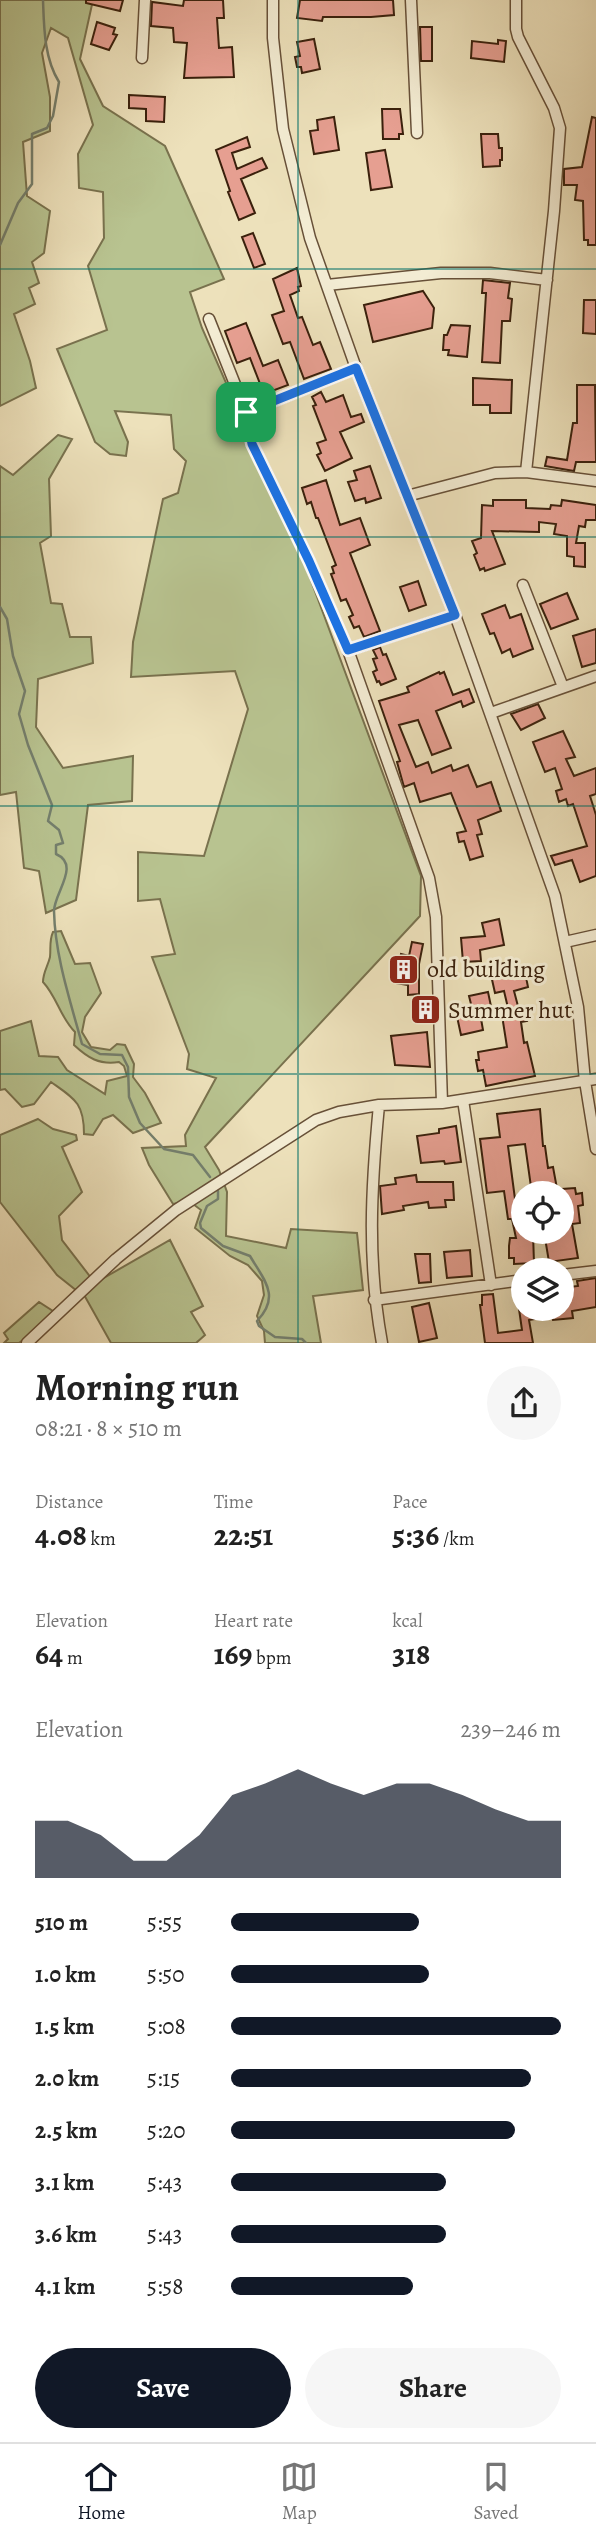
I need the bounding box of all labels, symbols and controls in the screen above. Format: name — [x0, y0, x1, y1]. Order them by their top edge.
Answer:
pin — [216, 382, 276, 442]
icon: arrive — [227, 393, 265, 431]
building icon: old building — [387, 952, 421, 986]
place label: old building — [427, 953, 545, 985]
building icon: Summer hut — [408, 993, 442, 1027]
place label: Summer hut — [448, 994, 572, 1026]
map controls — [511, 1181, 574, 1321]
button: locate — [511, 1181, 574, 1244]
button: layers — [511, 1258, 574, 1321]
text: Morning run — [35, 1361, 239, 1413]
button: share — [487, 1366, 561, 1440]
text: 08:21 · 8 × 510 m — [35, 1413, 182, 1444]
text: Distance — [35, 1489, 103, 1515]
text: Time — [214, 1489, 253, 1515]
text: Pace — [392, 1489, 428, 1515]
text: 4.08 — [35, 1515, 87, 1555]
text: 22:51 — [214, 1515, 273, 1555]
text: 5:36 — [392, 1515, 439, 1555]
text: km — [87, 1526, 116, 1552]
text: /km — [439, 1526, 474, 1552]
text: Elevation — [35, 1608, 108, 1634]
text: Heart rate — [214, 1608, 293, 1634]
text: kcal — [392, 1608, 423, 1634]
text: 64 — [35, 1634, 63, 1674]
text: 169 — [214, 1634, 252, 1674]
text: 318 — [392, 1634, 430, 1674]
text: m — [63, 1645, 83, 1671]
text: bpm — [252, 1645, 292, 1671]
text: Elevation — [35, 1714, 123, 1745]
text: 239–246 m — [460, 1714, 561, 1745]
text: 510 m — [35, 1907, 88, 1938]
text: 5:55 — [147, 1907, 182, 1938]
text: 1.0 km — [35, 1959, 96, 1990]
text: 5:50 — [147, 1959, 185, 1990]
text: 1.5 km — [35, 2011, 95, 2042]
text: 5:08 — [147, 2011, 186, 2042]
text: 2.0 km — [35, 2063, 99, 2094]
text: 5:15 — [147, 2063, 180, 2094]
text: 2.5 km — [35, 2115, 97, 2146]
text: 5:20 — [147, 2115, 186, 2146]
text: 3.1 km — [35, 2167, 95, 2198]
text: 5:43 — [147, 2167, 182, 2198]
text: 3.6 km — [35, 2219, 97, 2250]
text: 5:43 — [147, 2219, 182, 2250]
text: 4.1 km — [35, 2271, 96, 2302]
text: 5:58 — [147, 2271, 183, 2302]
button: Save — [35, 2348, 291, 2428]
button: Share — [305, 2348, 561, 2428]
tab: Home — [78, 2458, 125, 2526]
tab: Map — [280, 2458, 318, 2526]
tab: Saved — [473, 2458, 518, 2526]

